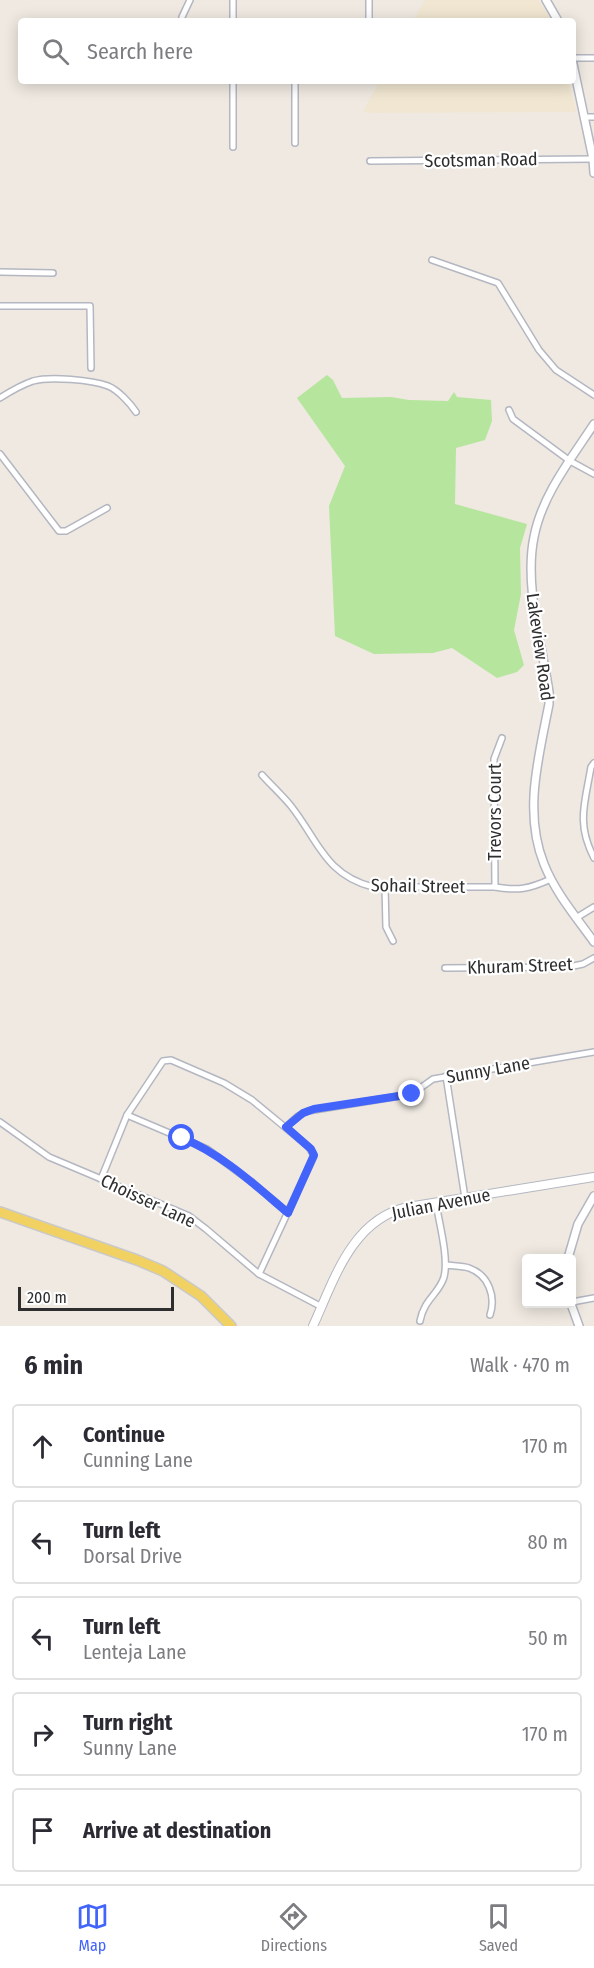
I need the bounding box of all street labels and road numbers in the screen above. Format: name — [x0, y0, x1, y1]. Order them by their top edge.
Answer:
street label: Scotsman Road — [424, 148, 538, 172]
street label: Lakeview Road — [522, 592, 558, 702]
street label: Trevors Court — [484, 763, 506, 861]
street label: Sohail Street — [371, 874, 466, 898]
street label: Khuram Street — [467, 953, 573, 979]
street label: Sunny Lane — [444, 1052, 532, 1088]
street label: Choisser Lane — [97, 1169, 199, 1233]
street label: Julian Avenue — [390, 1184, 492, 1224]

